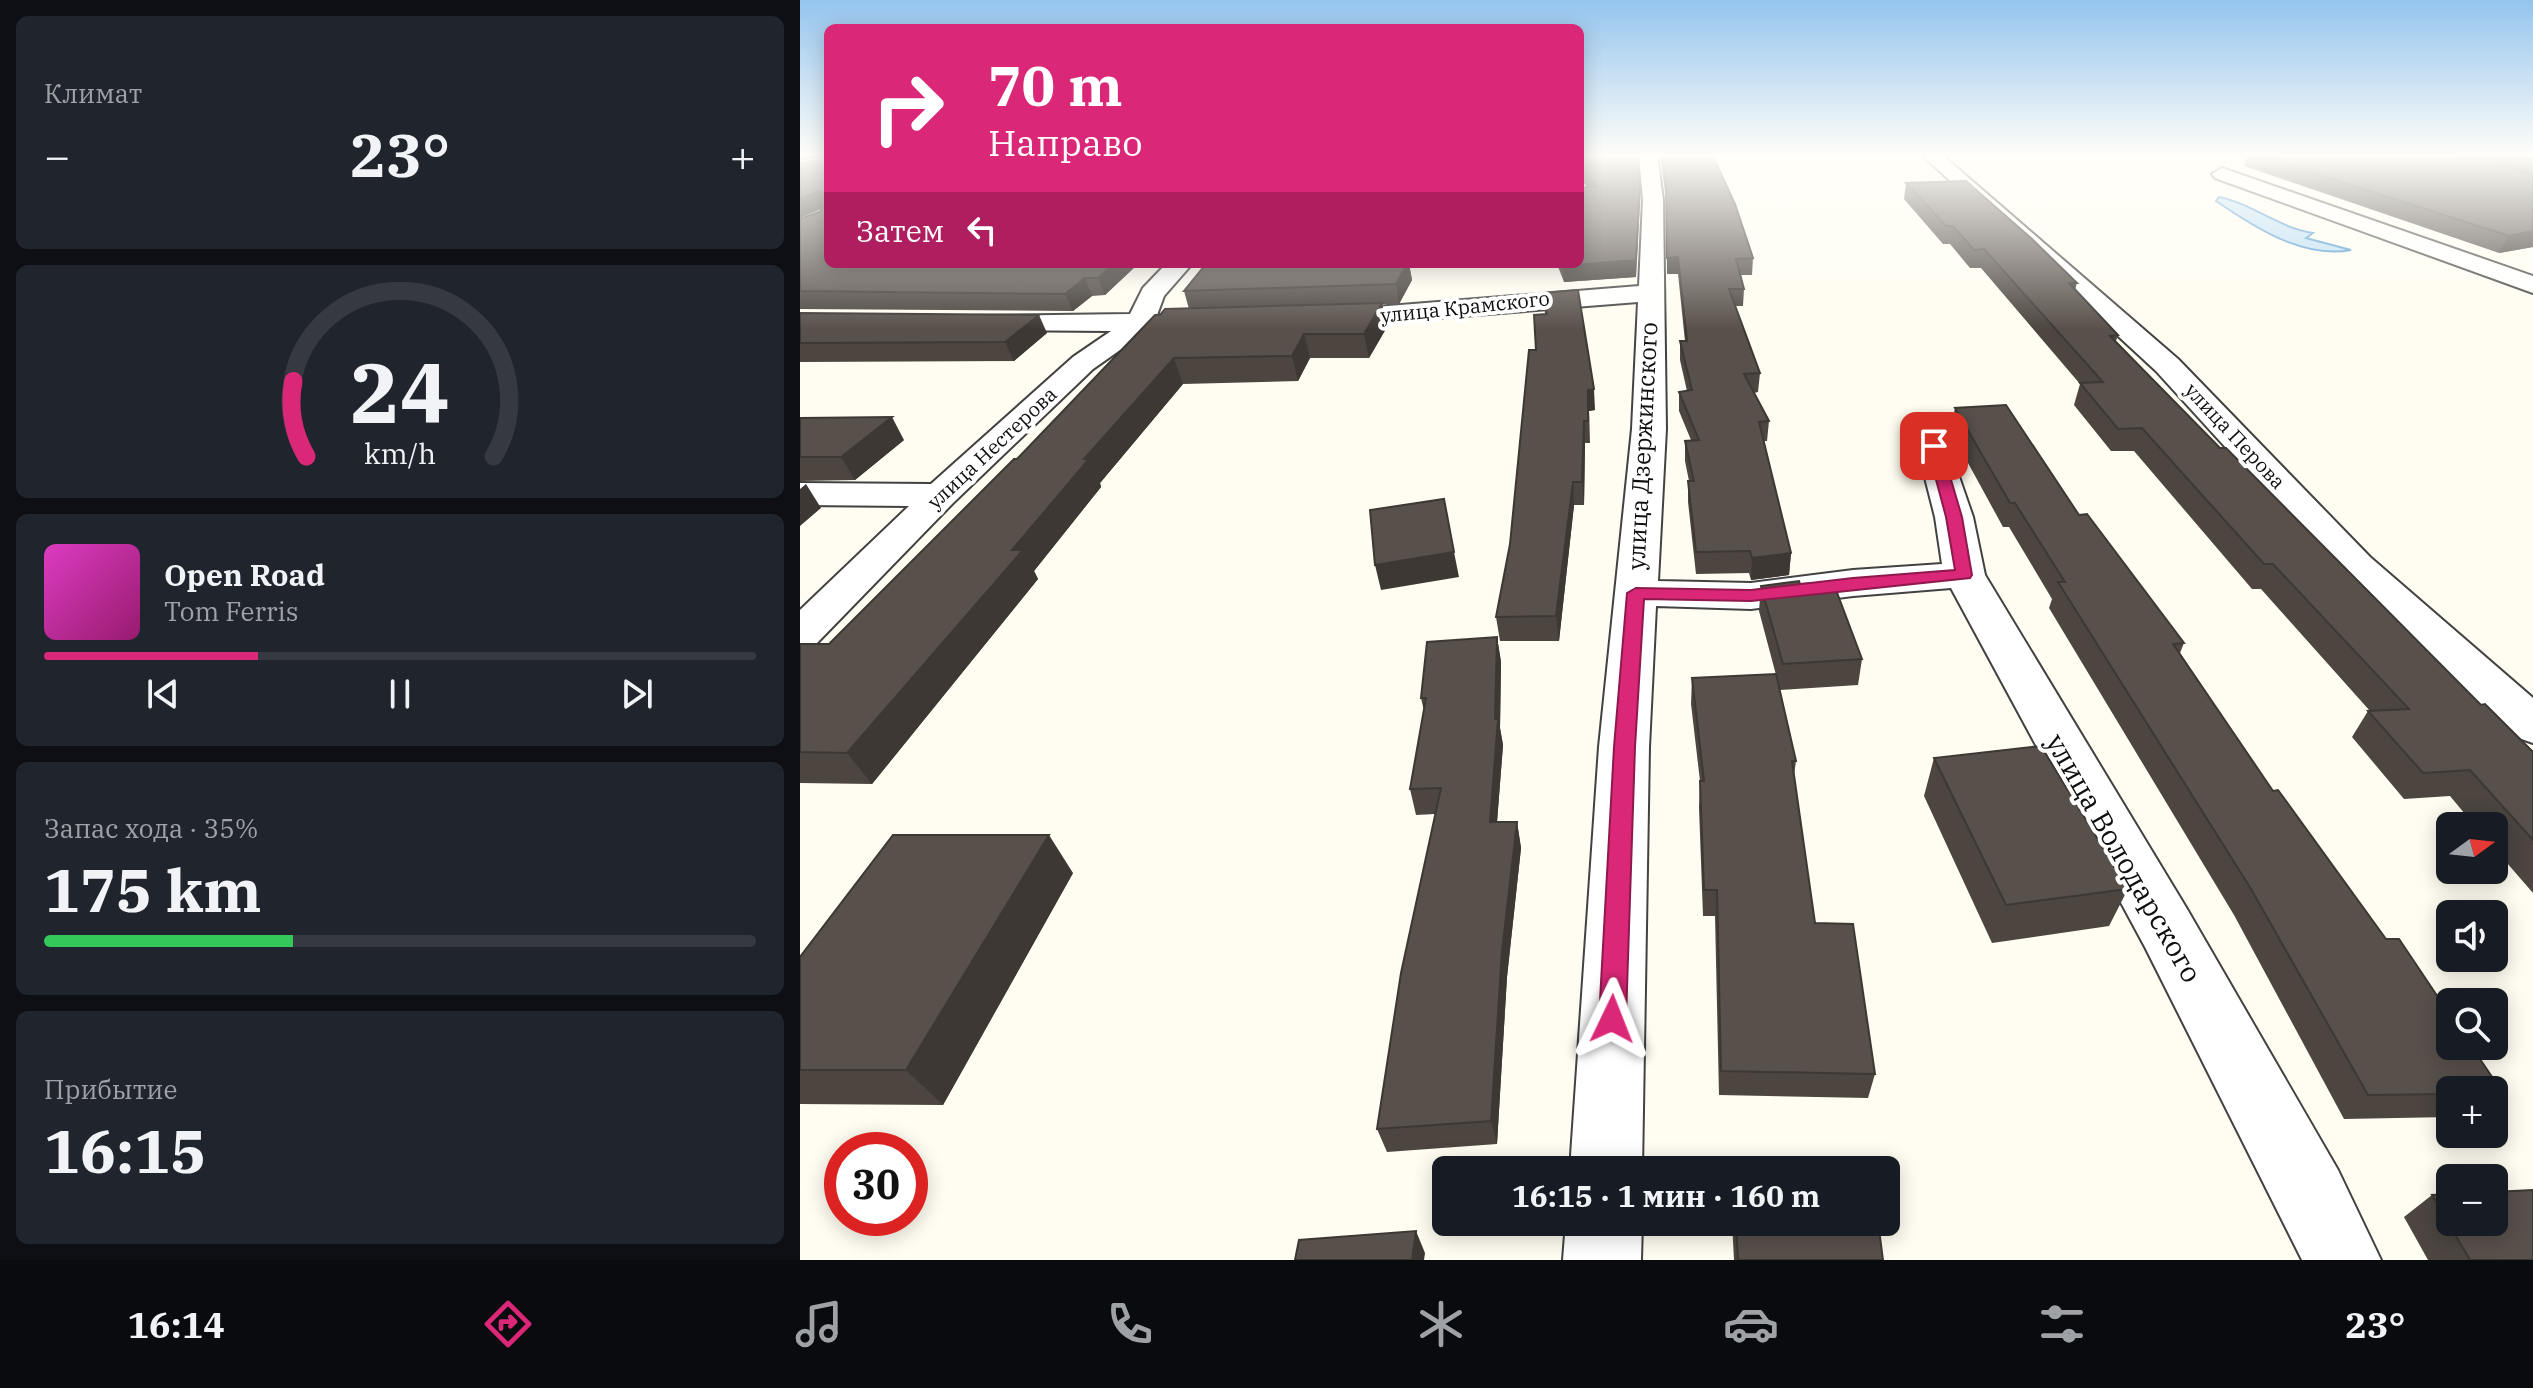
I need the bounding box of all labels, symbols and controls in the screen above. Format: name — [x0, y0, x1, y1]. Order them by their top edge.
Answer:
text: 70 m — [988, 49, 1123, 121]
icon: right — [856, 56, 960, 160]
text: Климат — [44, 76, 142, 110]
text: 23° — [350, 115, 450, 194]
text: Направо — [988, 119, 1143, 166]
text: − — [44, 127, 70, 184]
text: + — [730, 127, 756, 184]
icon: left — [960, 208, 1004, 252]
text: Затем — [856, 211, 944, 250]
street label: улица Крамского — [1379, 284, 1551, 329]
street label: улица Дзержинского — [1620, 321, 1664, 571]
text: 24 — [350, 338, 450, 446]
street label: улица Перова — [2179, 377, 2292, 495]
street label: улица Нестерова — [921, 381, 1062, 515]
pin — [1900, 412, 1968, 480]
icon: arrive — [1912, 424, 1956, 468]
text: km/h — [364, 435, 436, 472]
text: Open Road — [164, 555, 325, 594]
text: Tom Ferris — [164, 594, 298, 628]
icon: previous — [141, 672, 185, 716]
icon: pause — [378, 672, 422, 716]
icon: next — [615, 672, 659, 716]
street label: улица Володарского — [2038, 727, 2211, 989]
text: Запас хода · 35% — [44, 811, 259, 845]
north arrow — [2436, 812, 2508, 884]
map controls — [2436, 812, 2508, 1236]
text: 175 km — [44, 850, 262, 929]
button: sound — [2436, 900, 2508, 972]
position arrow — [1570, 977, 1654, 1061]
button: search — [2436, 988, 2508, 1060]
text: Прибытие — [44, 1072, 177, 1106]
button: + — [2436, 1076, 2508, 1148]
text: 16:15 — [44, 1111, 206, 1190]
speed limit sign: 30 — [824, 1132, 928, 1236]
button: − — [2436, 1164, 2508, 1236]
text: 16:15 · 1 мин · 160 m — [1512, 1176, 1820, 1215]
icon: directions — [480, 1296, 536, 1352]
icon: music — [791, 1296, 847, 1352]
icon: phone — [1102, 1296, 1158, 1352]
icon: climate — [1413, 1296, 1469, 1352]
icon: car — [1723, 1296, 1779, 1352]
icon: filters — [2034, 1296, 2090, 1352]
text: 16:14 — [127, 1301, 225, 1348]
text: 23° — [2345, 1301, 2405, 1348]

